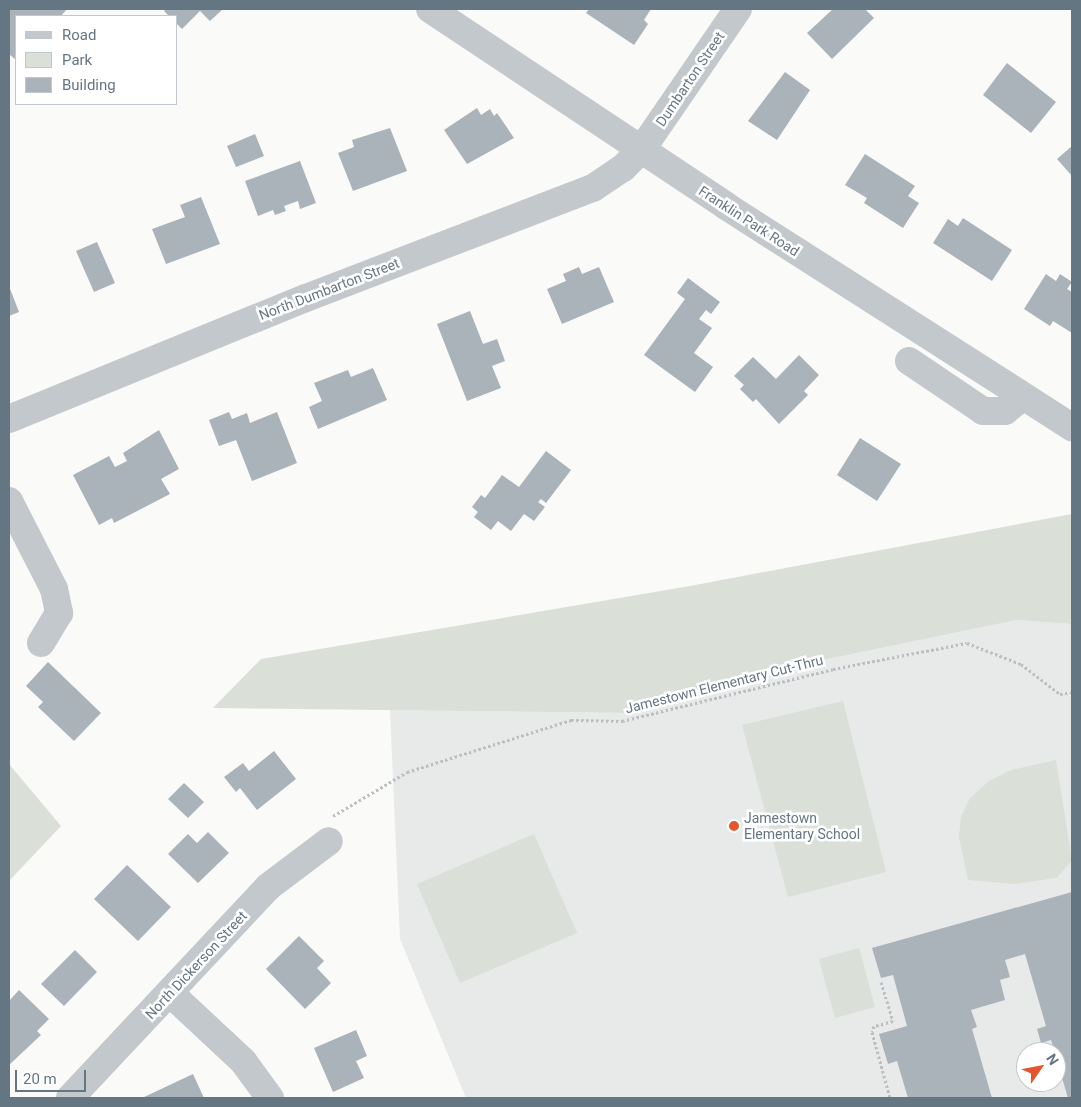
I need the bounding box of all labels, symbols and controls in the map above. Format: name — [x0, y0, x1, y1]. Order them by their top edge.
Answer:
legend — [15, 15, 178, 105]
text: Road — [62, 26, 96, 44]
street label: Dumbarton Street — [652, 29, 728, 129]
text: Park — [62, 51, 92, 69]
text: Building — [62, 76, 116, 94]
street label: Franklin Park Road — [696, 182, 802, 260]
street label: North Dumbarton Street — [256, 254, 402, 324]
street label: Jamestown Elementary Cut-Thru — [623, 651, 825, 717]
place label: Jamestown Elementary School — [744, 810, 860, 842]
marker: Jamestown Elementary School — [728, 820, 740, 832]
street label: North Dickerson Street — [142, 908, 250, 1022]
north arrow — [1016, 1042, 1066, 1092]
text: N — [1043, 1051, 1062, 1068]
scale bar — [18, 1060, 89, 1092]
text: 20 m — [23, 1070, 57, 1088]

